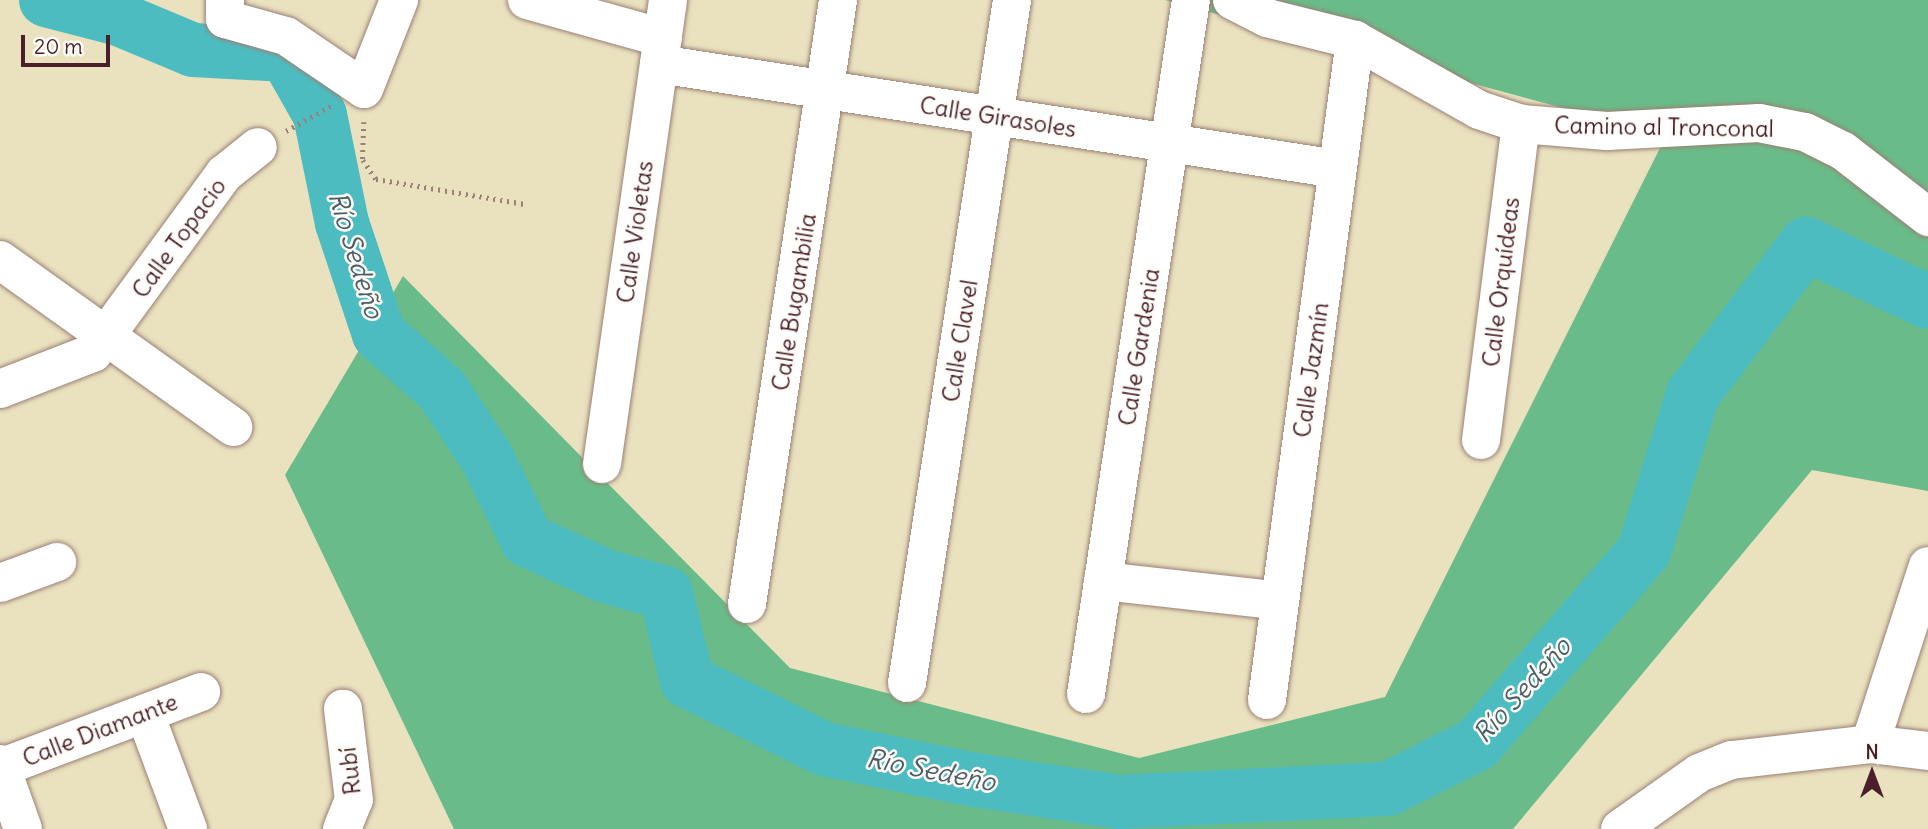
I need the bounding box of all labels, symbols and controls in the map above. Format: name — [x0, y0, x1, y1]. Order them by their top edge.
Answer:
scale bar — [24, 21, 114, 65]
text: 20 m — [34, 33, 83, 60]
street label: Calle Girasoles — [918, 90, 1078, 144]
street label: Camino al Tronconal — [1554, 111, 1774, 143]
street label: Calle Violetas — [611, 159, 659, 305]
street label: Calle Topacio — [126, 172, 232, 304]
water label: Río Sedeño — [322, 188, 390, 322]
street label: Calle Orquídeas — [1476, 195, 1526, 369]
street label: Calle Bugambilia — [766, 211, 822, 393]
street label: Calle Gardenia — [1112, 266, 1166, 428]
street label: Calle Clavel — [936, 278, 984, 404]
street label: Calle Jazmín — [1287, 300, 1335, 440]
water label: Río Sedeño — [1467, 631, 1577, 749]
street label: Calle Diamante — [18, 687, 182, 773]
north arrow — [1837, 738, 1907, 808]
text: N — [1865, 740, 1879, 764]
water label: Río Sedeño — [864, 742, 998, 798]
street label: Rubí — [333, 746, 367, 796]

